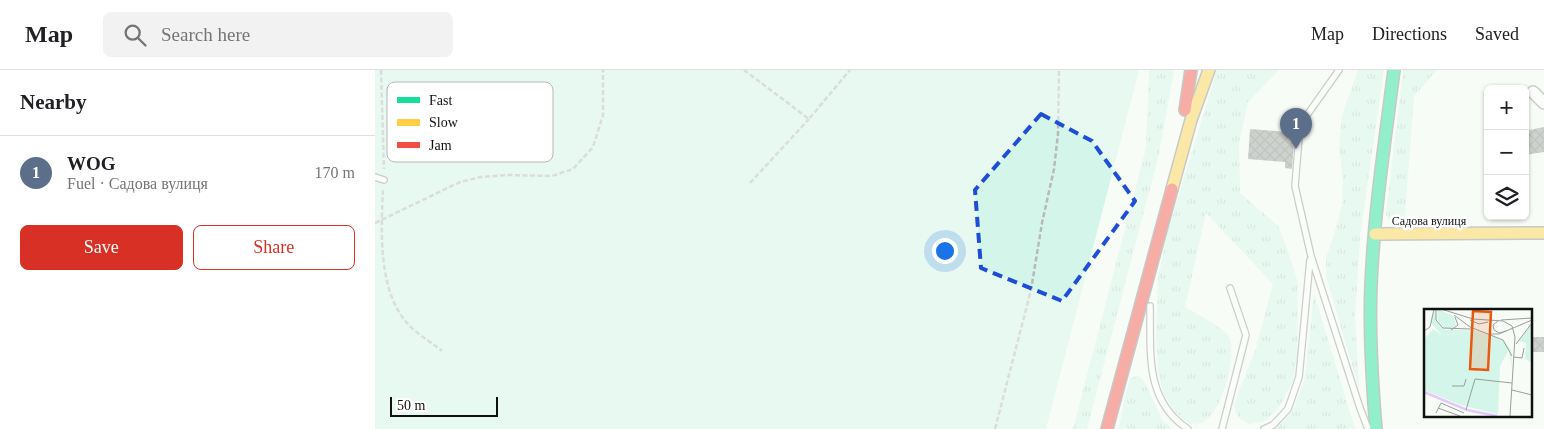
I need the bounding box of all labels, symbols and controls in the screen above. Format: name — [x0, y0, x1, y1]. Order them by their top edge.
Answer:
search box — [103, 12, 453, 57]
text: Map — [25, 21, 73, 47]
icon: search — [121, 21, 149, 49]
text: Search here — [161, 24, 250, 45]
text: Map — [1311, 24, 1344, 44]
text: Directions — [1372, 24, 1447, 44]
text: Saved — [1475, 24, 1519, 44]
legend — [387, 82, 553, 162]
map controls — [1484, 85, 1529, 220]
button: + — [1484, 85, 1529, 130]
text: Nearby — [20, 90, 87, 114]
text: Fast — [429, 93, 452, 108]
pin: 1 — [1280, 108, 1312, 149]
text: Slow — [429, 115, 459, 130]
button: − — [1484, 130, 1529, 175]
text: Jam — [429, 138, 452, 153]
text: WOG — [67, 153, 116, 174]
text: 1 — [32, 164, 40, 181]
text: 170 m — [315, 164, 355, 181]
text: Fuel · Садова вулиця — [67, 175, 208, 192]
button: layers — [1484, 175, 1529, 220]
street label: Садова вулиця — [1392, 214, 1467, 228]
button: Save — [20, 225, 183, 270]
button: Share — [193, 225, 355, 270]
your location — [932, 238, 958, 264]
inset map — [1424, 309, 1531, 416]
scale bar — [390, 394, 497, 417]
text: 50 m — [397, 398, 425, 413]

